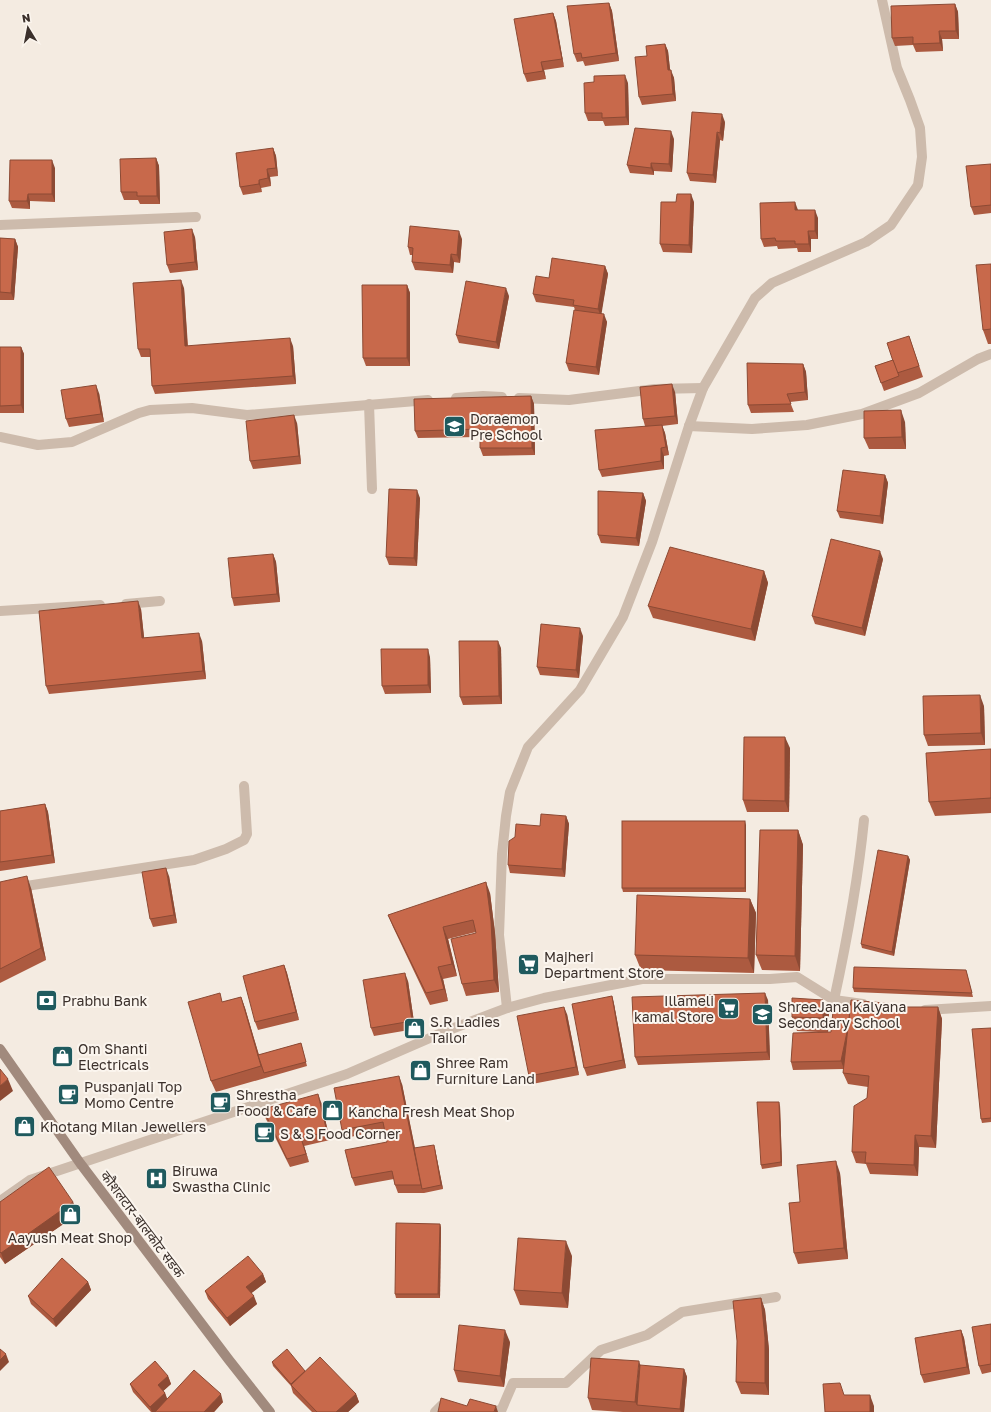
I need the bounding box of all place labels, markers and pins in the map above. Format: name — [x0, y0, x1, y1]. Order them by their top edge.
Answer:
place label: Doraemon Pre School — [470, 410, 543, 443]
school or university icon: Doraemon Pre School — [442, 413, 468, 439]
place label: Majheri Department Store — [544, 948, 664, 981]
supermarket icon: Majheri Department Store — [516, 951, 542, 977]
bank icon: Prabhu Bank — [34, 987, 60, 1013]
place label: Prabhu Bank — [62, 992, 147, 1009]
place label: Illameli kamal Store — [634, 992, 714, 1025]
supermarket icon: Illameli kamal Store — [716, 995, 742, 1021]
place label: ShreeJana Kalyana Secondary School — [778, 998, 906, 1031]
school or university icon: ShreeJana Kalyana Secondary School — [749, 1001, 775, 1027]
place label: S.R Ladies Tailor — [430, 1013, 500, 1046]
shop icon: S.R Ladies Tailor — [402, 1016, 428, 1042]
place label: Om Shanti Electricals — [78, 1040, 149, 1073]
shop icon: Om Shanti Electricals — [49, 1043, 75, 1069]
place label: Shree Ram Furniture Land — [436, 1054, 535, 1087]
shop icon: Shree Ram Furniture Land — [408, 1057, 434, 1083]
place label: Puspanjali Top Momo Centre — [84, 1078, 182, 1111]
cafe icon: Puspanjali Top Momo Centre — [56, 1081, 82, 1107]
place label: Shrestha Food & Cafe — [236, 1086, 317, 1119]
cafe icon: Shrestha Food & Cafe — [208, 1089, 234, 1115]
shop icon: Kancha Fresh Meat Shop — [320, 1098, 346, 1124]
place label: Kancha Fresh Meat Shop — [348, 1103, 515, 1120]
shop icon: Khotang Milan Jewellers — [12, 1113, 38, 1139]
place label: Khotang Milan Jewellers — [40, 1118, 206, 1135]
cafe icon: S & S Food Corner — [252, 1120, 278, 1146]
place label: S & S Food Corner — [280, 1125, 401, 1142]
place label: Biruwa Swastha Clinic — [172, 1162, 271, 1195]
hospital icon: Biruwa Swastha Clinic — [143, 1165, 169, 1191]
shop icon: Aayush Meat Shop — [57, 1202, 83, 1228]
place label: Aayush Meat Shop — [8, 1229, 132, 1246]

